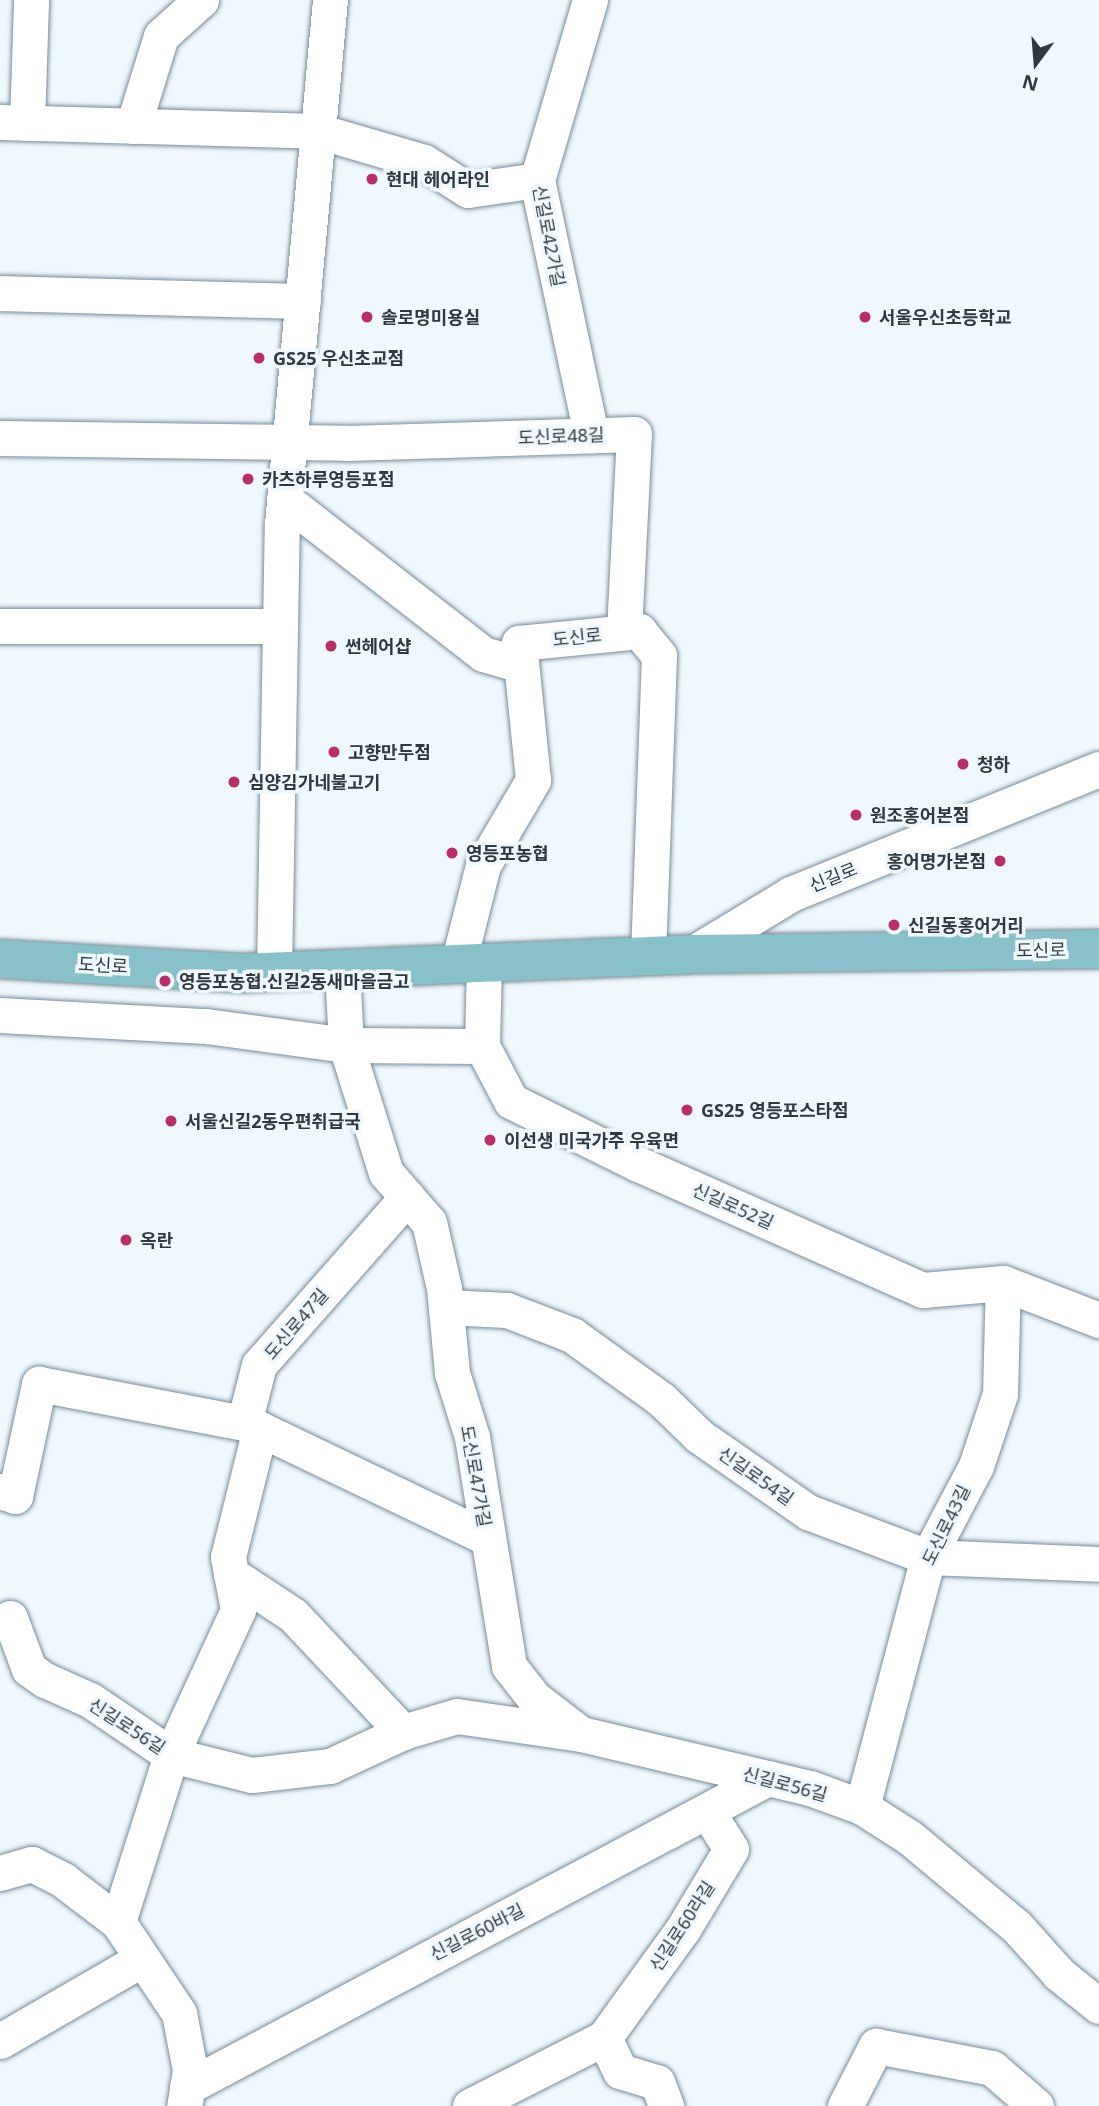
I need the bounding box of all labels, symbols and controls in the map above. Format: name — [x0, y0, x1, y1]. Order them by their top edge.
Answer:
north arrow — [1001, 28, 1071, 98]
text: N — [1019, 69, 1041, 98]
place label: 현대 헤어라인 — [386, 168, 490, 190]
marker: 현대 헤어라인 — [364, 171, 380, 187]
street label: 신길로42가길 — [529, 183, 569, 289]
place label: 솔로명미용실 — [381, 306, 480, 328]
place label: 서울우신초등학교 — [879, 306, 1011, 328]
marker: 솔로명미용실 — [359, 309, 375, 325]
marker: 서울우신초등학교 — [857, 309, 873, 325]
place label: GS25 우신초교점 — [273, 347, 404, 369]
marker: GS25 우신초교점 — [251, 350, 267, 366]
street label: 도신로48길 — [517, 424, 605, 448]
place label: 카츠하루영등포점 — [262, 468, 394, 490]
marker: 카츠하루영등포점 — [240, 471, 256, 487]
street label: 도신로 — [551, 624, 603, 650]
place label: 썬헤어샵 — [345, 635, 411, 657]
marker: 썬헤어샵 — [323, 638, 339, 654]
place label: 고향만두점 — [348, 741, 431, 763]
marker: 고향만두점 — [326, 744, 342, 760]
place label: 청하 — [977, 753, 1010, 775]
marker: 청하 — [955, 756, 971, 772]
place label: 심양김가네불고기 — [248, 771, 380, 793]
marker: 심양김가네불고기 — [226, 774, 242, 790]
place label: 원조홍어본점 — [870, 804, 969, 826]
marker: 원조홍어본점 — [848, 807, 864, 823]
place label: 영등포농협 — [466, 842, 549, 864]
marker: 영등포농협 — [444, 845, 460, 861]
place label: 홍어명가본점 — [887, 850, 986, 872]
marker: 홍어명가본점 — [992, 853, 1008, 869]
street label: 신길로 — [806, 858, 860, 896]
place label: 신길동홍어거리 — [908, 914, 1024, 936]
marker: 신길동홍어거리 — [886, 917, 902, 933]
street label: 도신로 — [1016, 939, 1066, 961]
street label: 도신로 — [78, 953, 128, 977]
place label: 영등포농협.신길2동새마을금고 — [179, 970, 410, 992]
marker: 영등포농협.신길2동새마을금고 — [157, 973, 173, 989]
place label: GS25 영등포스타점 — [701, 1099, 849, 1121]
marker: GS25 영등포스타점 — [679, 1102, 695, 1118]
place label: 서울신길2동우편취급국 — [185, 1110, 361, 1132]
marker: 서울신길2동우편취급국 — [163, 1113, 179, 1129]
place label: 이선생 미국가주 우육면 — [504, 1129, 679, 1151]
marker: 이선생 미국가주 우육면 — [482, 1132, 498, 1148]
street label: 신길로52길 — [689, 1178, 777, 1234]
place label: 옥란 — [140, 1229, 173, 1251]
marker: 옥란 — [118, 1232, 134, 1248]
street label: 도신로47길 — [259, 1284, 333, 1364]
street label: 도신로47가길 — [456, 1423, 496, 1529]
street label: 신길로54길 — [714, 1442, 798, 1510]
street label: 도신로43길 — [917, 1481, 975, 1569]
street label: 신길로56길 — [85, 1693, 169, 1759]
street label: 신길로56길 — [740, 1762, 830, 1806]
street label: 신길로60라길 — [645, 1877, 719, 1975]
street label: 신길로60바길 — [426, 1899, 528, 1965]

